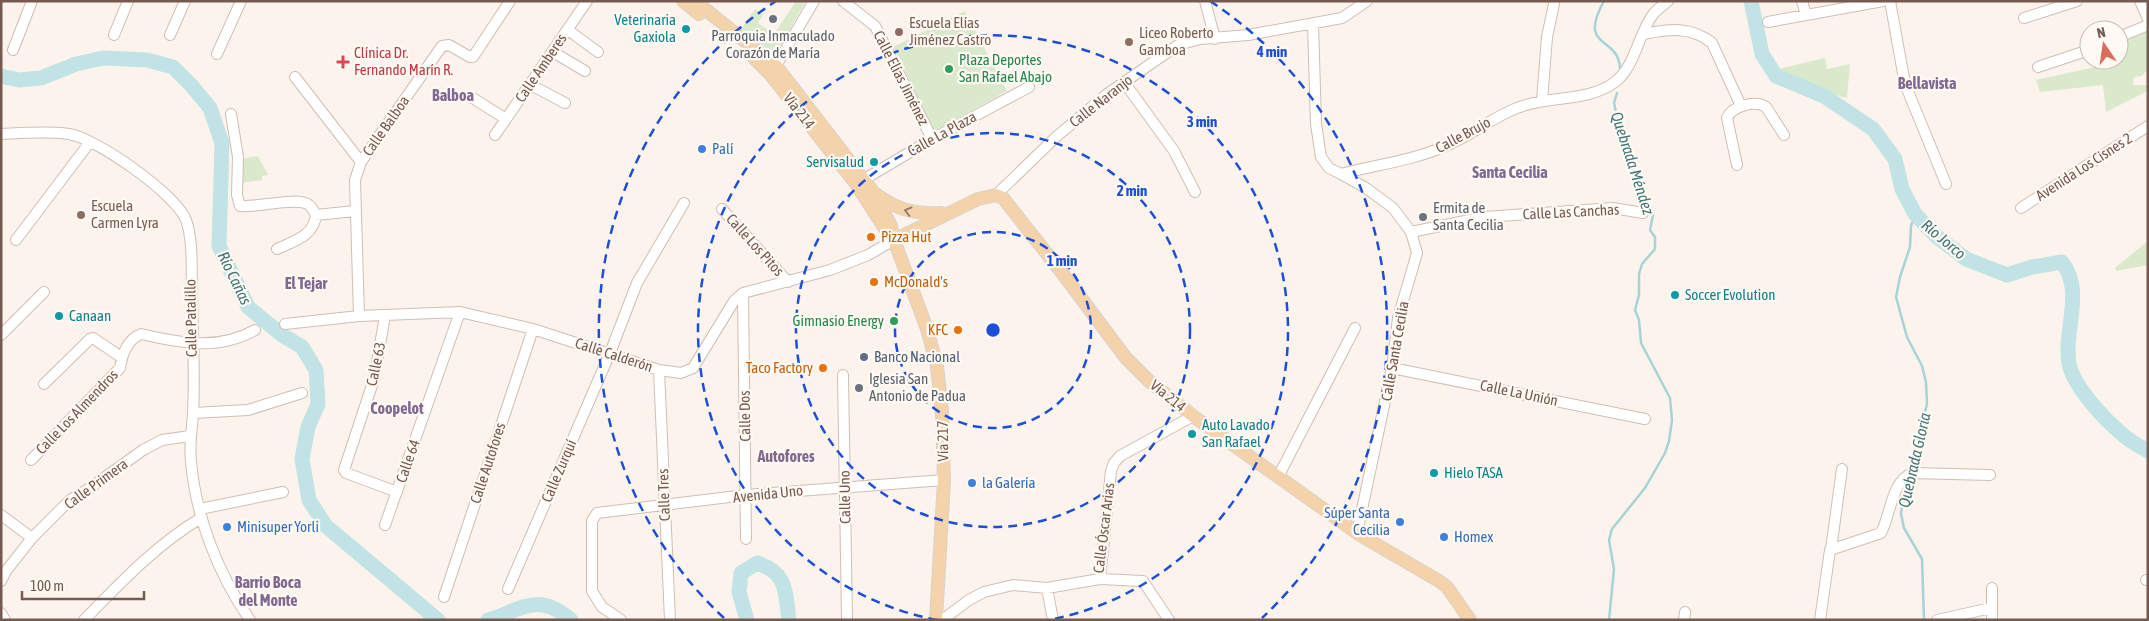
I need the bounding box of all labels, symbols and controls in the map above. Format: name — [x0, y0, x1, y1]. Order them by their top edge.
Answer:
place label: Veterinaria Gaxiola — [614, 11, 676, 45]
marker: Parroquia Inmaculado Corazón de María — [767, 13, 779, 25]
place label: Escuela Elías Jiménez Castro — [909, 14, 991, 48]
north arrow — [2079, 20, 2129, 70]
marker: Veterinaria Gaxiola — [680, 23, 692, 35]
place label: Liceo Roberto Gamboa — [1139, 24, 1214, 58]
text: N — [2095, 24, 2107, 41]
marker: Escuela Elías Jiménez Castro — [893, 26, 905, 38]
place label: Parroquia Inmaculado Corazón de María — [711, 27, 835, 61]
street label: Calle Elías Jiménez — [870, 28, 933, 128]
street label: Calle Amberes — [511, 30, 570, 105]
marker: Liceo Roberto Gamboa — [1123, 36, 1135, 48]
text: 4 min — [1256, 43, 1287, 60]
place label: Clínica Dr. Fernando Marín R. — [354, 44, 453, 78]
place label: Plaza Deportes San Rafael Abajo — [959, 51, 1052, 85]
marker: Clínica Dr. Fernando Marín R. — [336, 55, 350, 69]
marker: Plaza Deportes San Rafael Abajo — [943, 63, 955, 75]
street label: Calle Naranjo — [1066, 71, 1136, 130]
district label: Bellavista — [1898, 74, 1956, 92]
district label: Balboa — [432, 86, 474, 104]
street label: Vía 214 — [780, 89, 819, 132]
street label: Calle Balboa — [359, 92, 413, 159]
street label: Calle La Plaza — [904, 108, 979, 159]
water label: Quebrada Méndez — [1608, 109, 1658, 217]
text: 3 min — [1187, 113, 1217, 130]
street label: Calle Brujo — [1432, 113, 1493, 156]
street label: Avenida Los Cisnes 2 — [2032, 129, 2135, 204]
place label: Palí — [712, 140, 734, 157]
marker: Palí — [696, 143, 708, 155]
place label: Servisalud — [806, 153, 864, 170]
marker: Servisalud — [868, 156, 880, 168]
district label: Santa Cecilia — [1472, 163, 1548, 181]
text: 2 min — [1117, 182, 1147, 199]
place label: Escuela Carmen Lyra — [91, 197, 159, 231]
place label: Ermita de Santa Cecilia — [1433, 199, 1504, 233]
street label: Calle Las Canchas — [1522, 200, 1620, 223]
one-way arrow — [903, 206, 912, 217]
marker: Escuela Carmen Lyra — [75, 209, 87, 221]
street label: Calle Los Pitos — [723, 210, 788, 279]
marker: Ermita de Santa Cecilia — [1417, 211, 1429, 223]
water label: Río Jorco — [1918, 215, 1970, 263]
place label: Pizza Hut — [881, 228, 932, 245]
marker: Pizza Hut — [865, 231, 877, 243]
water label: Río Cañas — [214, 248, 256, 308]
text: 1 min — [1047, 252, 1077, 269]
place label: McDonald's — [884, 273, 948, 290]
district label: El Tejar — [285, 274, 327, 292]
marker: McDonald's — [868, 276, 880, 288]
street label: Calle Patalillo — [181, 279, 200, 357]
place label: Soccer Evolution — [1685, 286, 1776, 303]
marker: Soccer Evolution — [1669, 289, 1681, 301]
street label: Calle Santa Cecilia — [1377, 300, 1412, 402]
place label: Canaan — [69, 307, 111, 324]
marker: Canaan — [53, 310, 65, 322]
place label: Gimnasio Energy — [793, 312, 884, 329]
marker: Gimnasio Energy — [888, 315, 900, 327]
place label: KFC — [928, 321, 948, 338]
centre of rings — [984, 321, 1002, 339]
marker: KFC — [952, 324, 964, 336]
street label: Calle Calderón — [573, 334, 655, 375]
street label: Calle 63 — [363, 340, 388, 387]
place label: Banco Nacional — [874, 348, 960, 365]
marker: Banco Nacional — [858, 351, 870, 363]
place label: Taco Factory — [746, 359, 813, 376]
marker: Taco Factory — [817, 362, 829, 374]
street label: Calle Los Almendros — [32, 366, 121, 457]
place label: Iglesia San Antonio de Padua — [869, 370, 966, 404]
street label: Vía 214 — [1147, 376, 1190, 415]
street label: Calle La Unión — [1479, 376, 1560, 409]
marker: Iglesia San Antonio de Padua — [853, 382, 865, 394]
street label: Calle Dos — [736, 390, 753, 442]
district label: Coopelot — [370, 399, 424, 417]
water label: Quebrada Gloria — [1894, 410, 1934, 509]
place label: Auto Lavado San Rafael — [1202, 416, 1270, 450]
street label: Calle Autofores — [466, 420, 509, 505]
street label: Vía 217 — [934, 420, 951, 462]
marker: Auto Lavado San Rafael — [1186, 428, 1198, 440]
street label: Calle Zurquí — [538, 436, 580, 505]
street label: Calle 64 — [392, 437, 423, 485]
district label: Autofores — [756, 447, 815, 465]
street label: Calle Primera — [61, 455, 131, 512]
place label: Hielo TASA — [1444, 464, 1504, 481]
marker: Hielo TASA — [1428, 467, 1440, 479]
street label: Calle Tres — [654, 468, 673, 522]
street label: Calle Uno — [836, 470, 853, 524]
place label: la Galería — [982, 474, 1035, 491]
marker: la Galería — [966, 477, 978, 489]
street label: Avenida Uno — [732, 481, 804, 506]
street label: Calle Óscar Arias — [1090, 482, 1117, 574]
place label: Súper Santa Cecilia — [1324, 504, 1390, 538]
marker: Súper Santa Cecilia — [1394, 516, 1406, 528]
place label: Minisuper Yorli — [237, 518, 319, 535]
marker: Minisuper Yorli — [221, 521, 233, 533]
place label: Homex — [1454, 528, 1493, 545]
marker: Homex — [1438, 531, 1450, 543]
scale bar — [22, 568, 145, 600]
district label: Barrio Boca del Monte — [235, 573, 301, 609]
text: 100 m — [30, 577, 64, 594]

